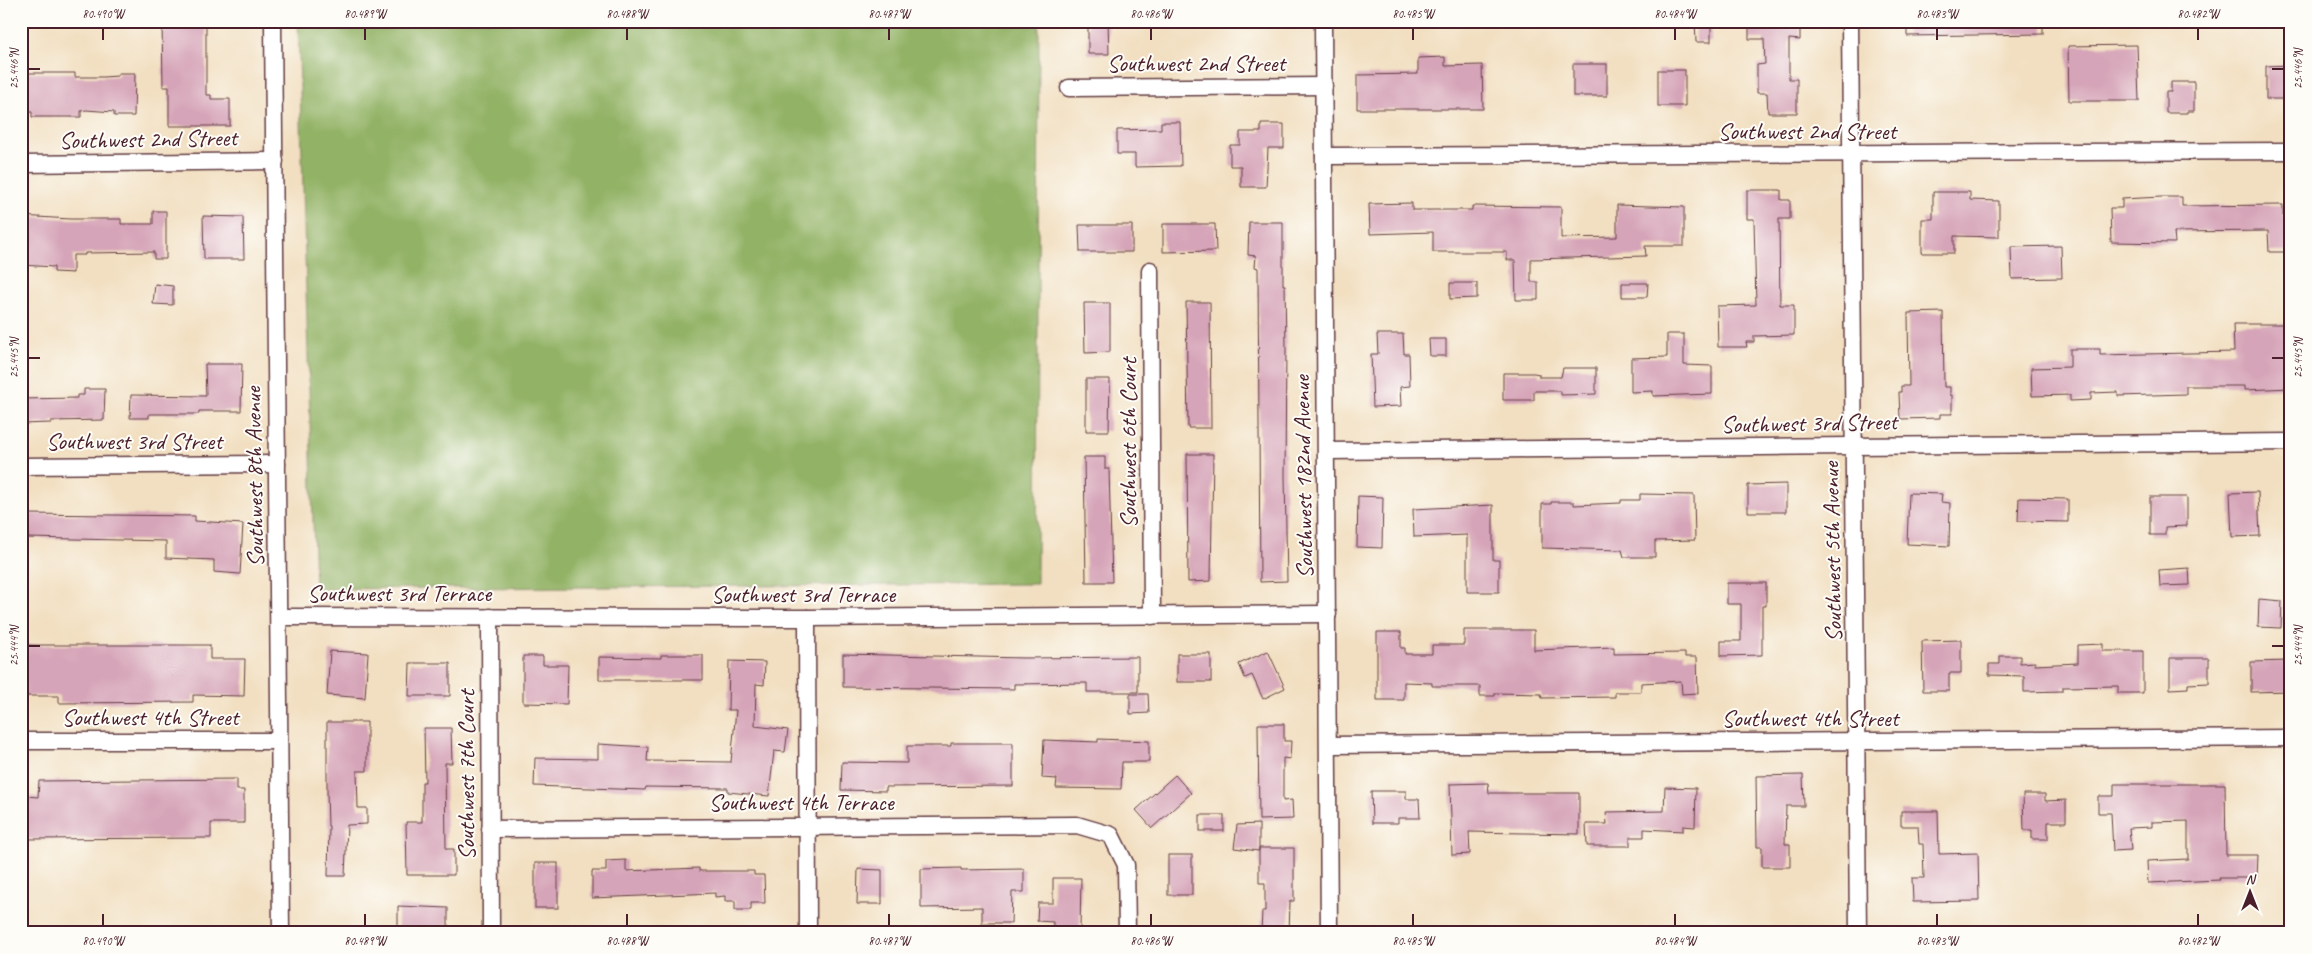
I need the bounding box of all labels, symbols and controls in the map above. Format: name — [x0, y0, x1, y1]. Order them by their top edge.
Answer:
text: 80.490°W — [82, 6, 126, 22]
text: 80.489°W — [344, 6, 388, 22]
text: 80.488°W — [606, 6, 650, 22]
text: 80.487°W — [868, 6, 912, 22]
text: 80.486°W — [1130, 6, 1174, 22]
text: 80.485°W — [1392, 6, 1436, 22]
text: 80.484°W — [1654, 6, 1698, 22]
text: 80.483°W — [1916, 6, 1960, 22]
text: 80.482°W — [2177, 6, 2221, 22]
text: 25.446°N — [6, 47, 22, 89]
text: 25.446°N — [2290, 47, 2306, 89]
street label: Southwest 2nd Street — [1107, 48, 1287, 78]
street label: Southwest 2nd Street — [1718, 116, 1898, 146]
street label: Southwest 2nd Street — [59, 122, 239, 156]
text: 25.445°N — [6, 336, 22, 378]
text: 25.445°N — [2290, 336, 2306, 378]
street label: Southwest 6th Court — [1113, 356, 1143, 528]
street label: Southwest 182nd Avenue — [1286, 373, 1320, 579]
street label: Southwest 8th Avenue — [237, 384, 271, 567]
street label: Southwest 3rd Street — [1721, 406, 1899, 440]
street label: Southwest 3rd Street — [46, 426, 224, 456]
street label: Southwest 5th Avenue — [1815, 459, 1849, 642]
street label: Southwest 3rd Terrace — [307, 578, 493, 608]
street label: Southwest 3rd Terrace — [711, 579, 897, 609]
text: 25.444°N — [6, 624, 22, 666]
text: 25.444°N — [2290, 624, 2306, 666]
street label: Southwest 7th Court — [451, 688, 481, 860]
street label: Southwest 4th Street — [62, 702, 241, 732]
street label: Southwest 4th Street — [1722, 703, 1901, 733]
street label: Southwest 4th Terrace — [709, 787, 896, 817]
north arrow — [2224, 866, 2274, 916]
text: N — [2246, 871, 2257, 888]
text: 80.490°W — [82, 933, 126, 949]
text: 80.489°W — [344, 933, 388, 949]
text: 80.488°W — [606, 933, 650, 949]
text: 80.487°W — [868, 933, 912, 949]
text: 80.486°W — [1130, 933, 1174, 949]
text: 80.485°W — [1392, 933, 1436, 949]
text: 80.484°W — [1654, 933, 1698, 949]
text: 80.483°W — [1916, 933, 1960, 949]
text: 80.482°W — [2177, 933, 2221, 949]

